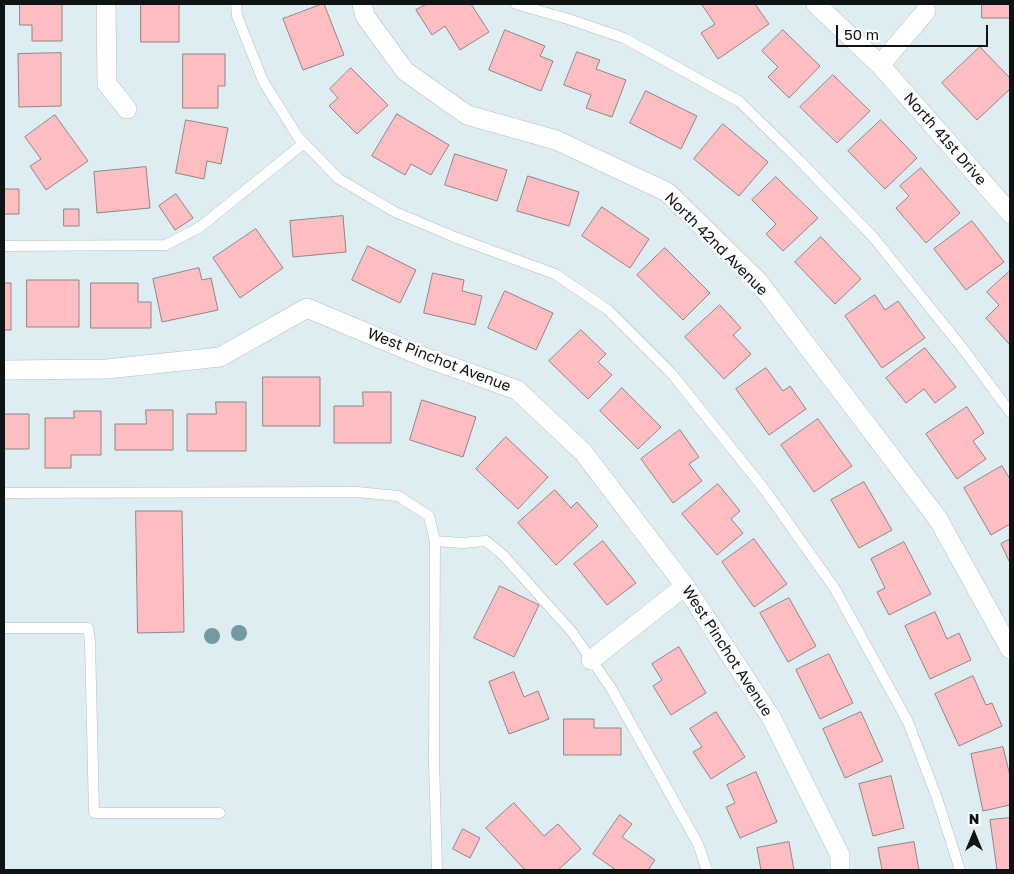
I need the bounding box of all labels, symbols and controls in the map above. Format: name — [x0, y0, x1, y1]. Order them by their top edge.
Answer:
scale bar — [839, 15, 992, 47]
text: 50 m — [844, 25, 879, 43]
street label: North 41st Drive — [900, 89, 990, 189]
street label: North 42nd Avenue — [661, 189, 771, 299]
street label: West Pinchot Avenue — [365, 324, 513, 396]
street label: West Pinchot Avenue — [678, 582, 776, 720]
north arrow — [949, 809, 999, 859]
text: N — [969, 810, 979, 827]

